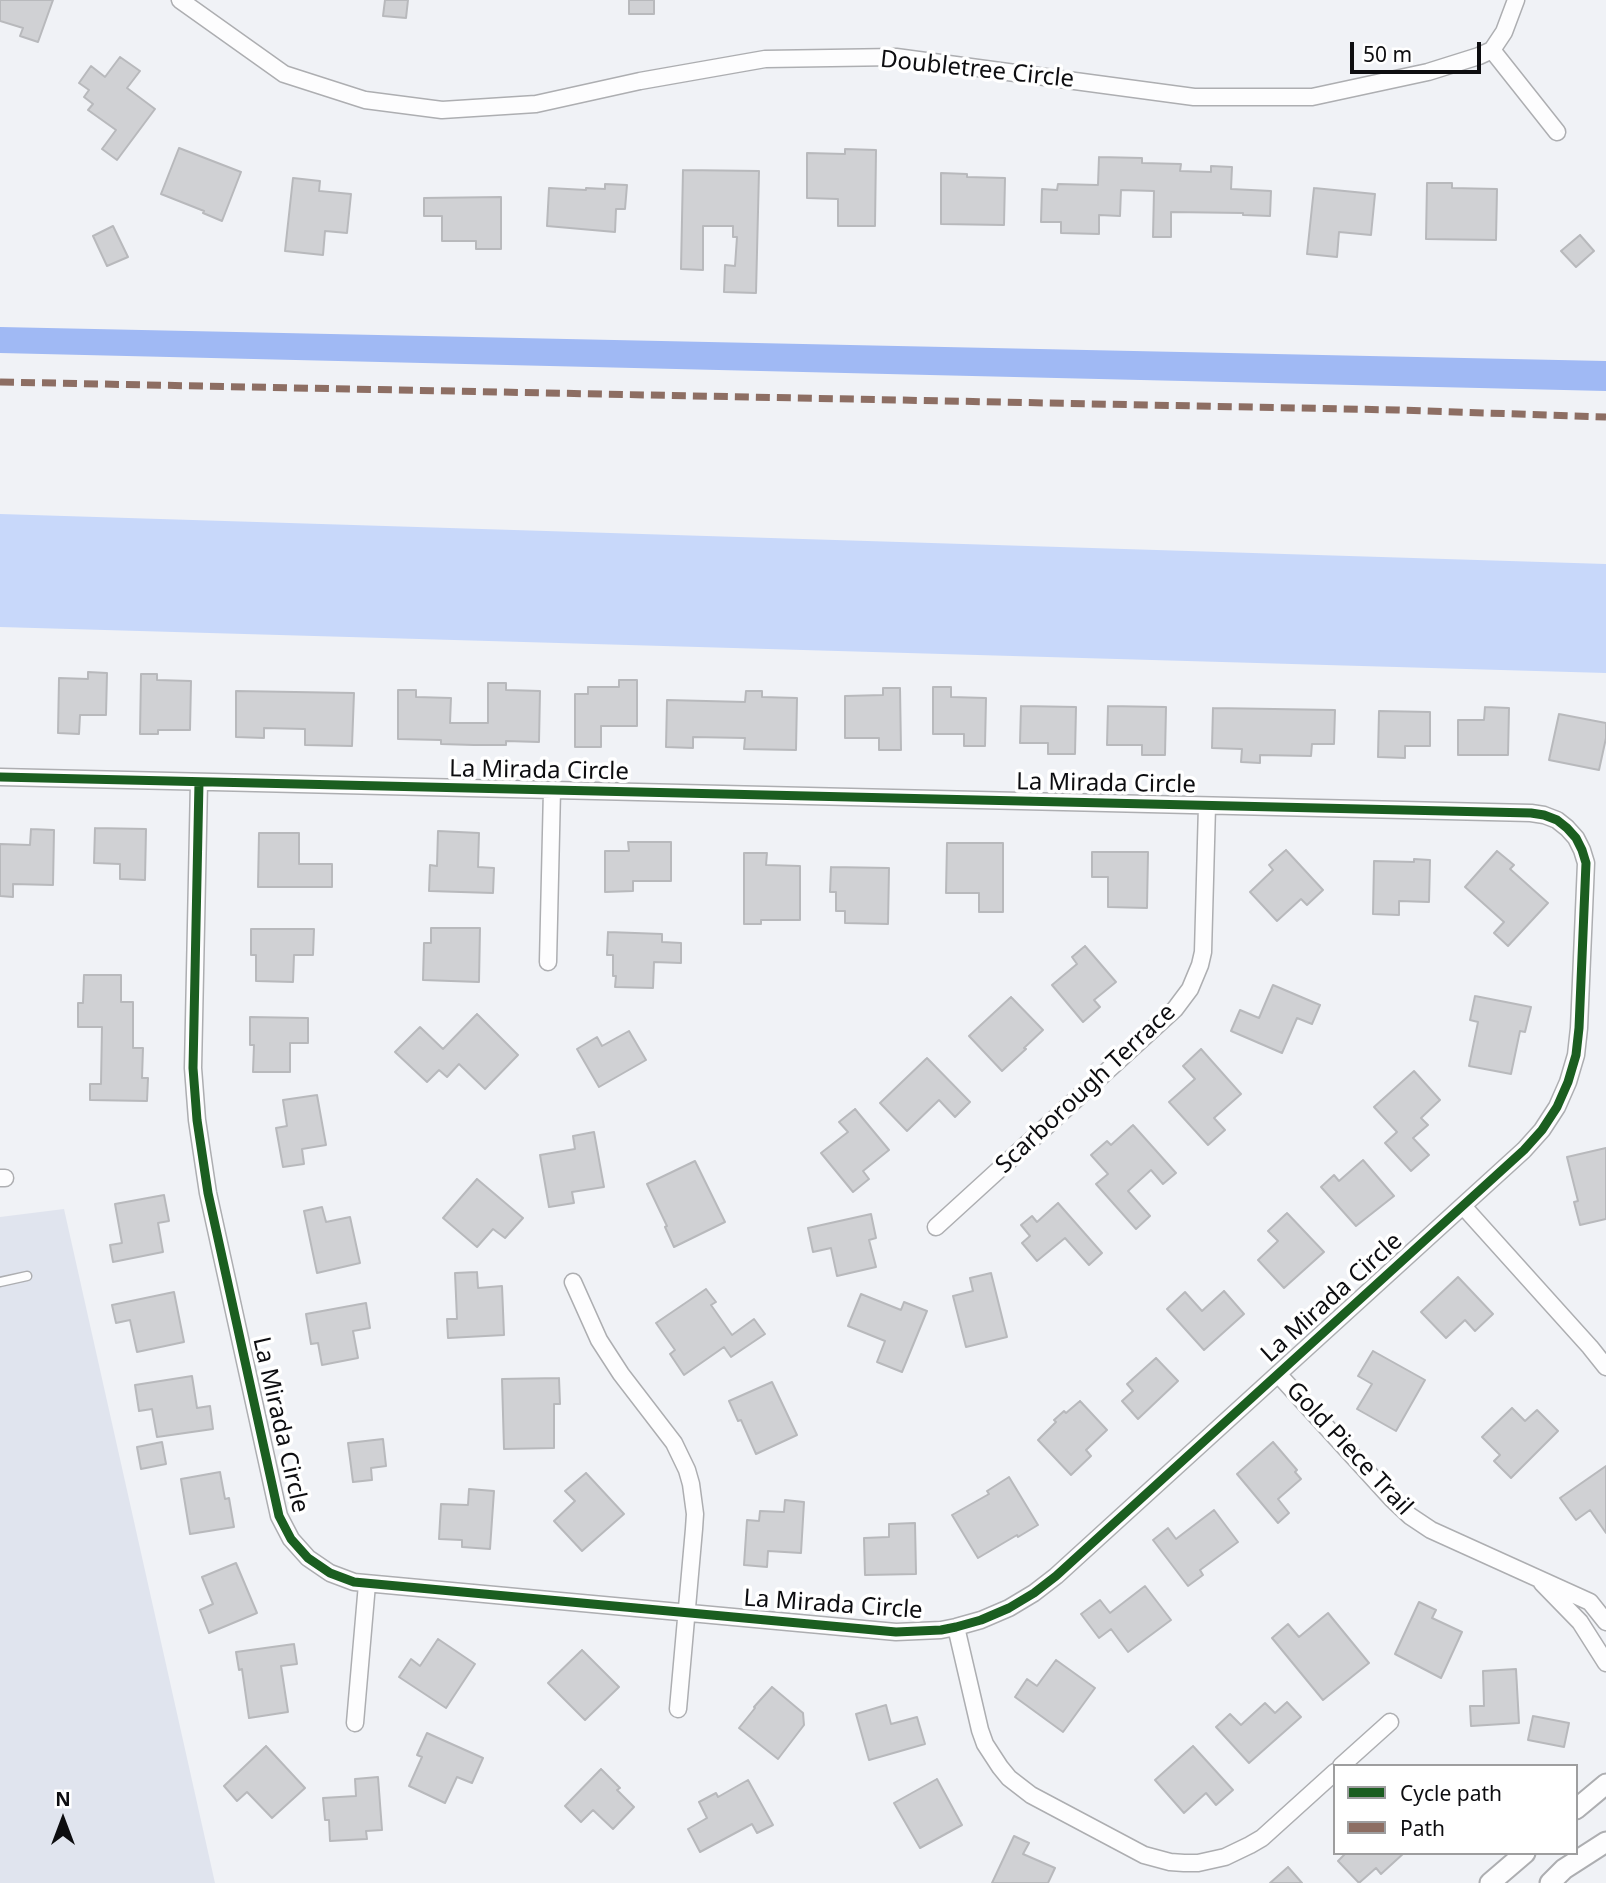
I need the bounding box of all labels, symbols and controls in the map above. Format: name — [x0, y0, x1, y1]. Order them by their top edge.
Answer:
scale bar — [1354, 28, 1485, 72]
text: 50 m — [1363, 40, 1412, 68]
street label: Doubletree Circle — [879, 45, 1075, 95]
street label: La Mirada Circle — [449, 755, 629, 787]
street label: La Mirada Circle — [1016, 768, 1196, 800]
street label: Scarborough Terrace — [990, 998, 1182, 1180]
street label: La Mirada Circle — [1256, 1227, 1408, 1369]
street label: La Mirada Circle — [246, 1334, 314, 1516]
street label: Gold Piece Trail — [1280, 1376, 1418, 1522]
street label: La Mirada Circle — [742, 1584, 924, 1626]
legend — [1333, 1764, 1578, 1855]
text: Cycle path — [1400, 1779, 1502, 1807]
north arrow — [28, 1785, 98, 1855]
text: N — [55, 1786, 71, 1812]
text: Path — [1400, 1814, 1445, 1842]

